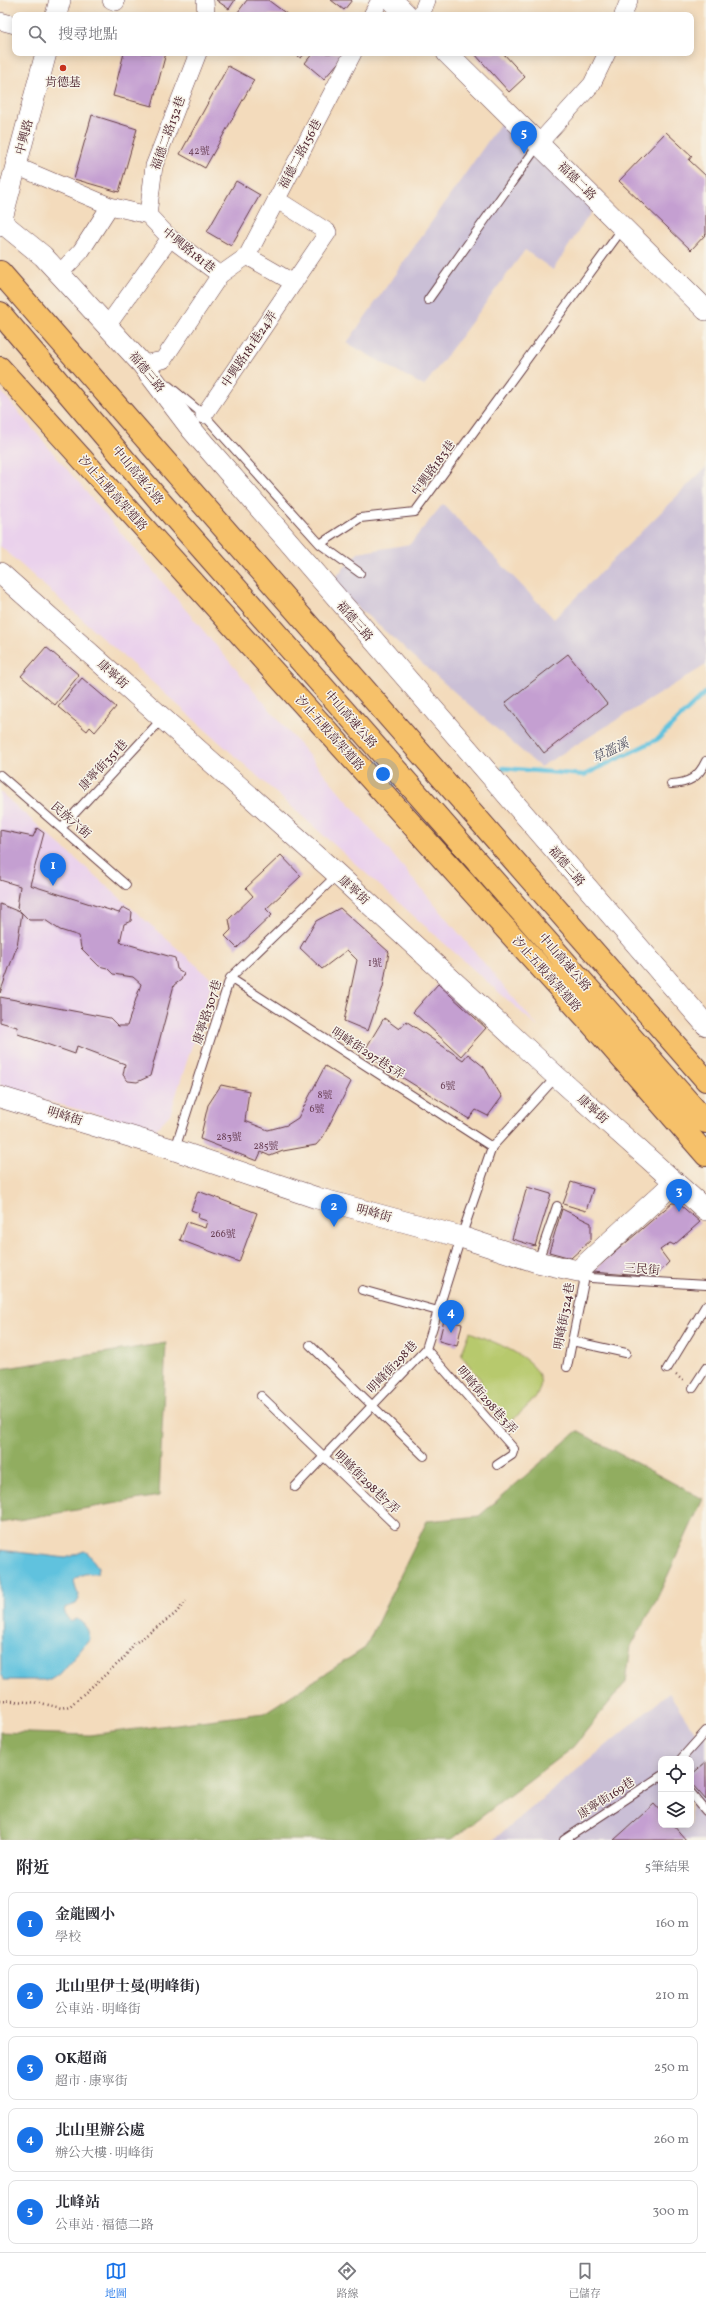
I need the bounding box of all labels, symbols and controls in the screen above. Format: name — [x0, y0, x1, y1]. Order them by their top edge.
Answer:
search box — [12, 12, 694, 56]
icon: search — [26, 23, 48, 45]
text: 搜尋地點 — [58, 25, 118, 46]
marker: 肯德基 — [58, 63, 68, 73]
place label: 肯德基 — [45, 75, 81, 91]
street label: 福德二路132巷 — [148, 94, 190, 172]
street label: 福德二路156巷 — [276, 117, 326, 192]
street label: 中興路 — [13, 118, 37, 157]
pin: 5 — [511, 121, 537, 154]
house number: 42號 — [188, 144, 210, 158]
street label: 福德二路 — [554, 159, 599, 204]
street label: 中興路181巷 — [159, 225, 218, 277]
street label: 中興路181巷24弄 — [218, 308, 281, 391]
street label: 福德三路 — [125, 349, 168, 396]
street label: 中興路183巷 — [408, 438, 459, 500]
street label: 中山高速公路 — [108, 443, 167, 508]
street label: 汐止五股高架道路 — [74, 453, 150, 535]
street label: 福德三路 — [332, 598, 376, 645]
street label: 康寧街 — [94, 657, 132, 693]
street label: 中山高速公路 — [321, 687, 380, 752]
street label: 汐止五股高架道路 — [291, 693, 367, 775]
water label: 草濫溪 — [589, 734, 634, 768]
street label: 康寧街351巷 — [76, 737, 132, 795]
your location — [373, 764, 393, 784]
street label: 民族六街 — [47, 799, 94, 843]
street label: 福德三路 — [544, 843, 588, 890]
pin: 1 — [40, 853, 66, 886]
street label: 康寧街 — [335, 873, 373, 910]
street label: 中山高速公路 — [535, 930, 594, 995]
street label: 汐止五股高架道路 — [508, 934, 584, 1016]
house number: 1號 — [368, 956, 382, 970]
street label: 康寧路307巷 — [190, 978, 226, 1047]
street label: 明峰街297巷5弄 — [328, 1024, 407, 1083]
house number: 6號 — [440, 1079, 456, 1093]
house number: 8號 — [317, 1088, 333, 1102]
street label: 康寧街 — [574, 1092, 612, 1128]
house number: 6號 — [309, 1102, 325, 1116]
street label: 明峰街 — [45, 1104, 85, 1130]
house number: 283號 — [216, 1130, 242, 1144]
house number: 285號 — [253, 1139, 279, 1153]
pin: 3 — [666, 1179, 692, 1212]
pin: 2 — [321, 1194, 347, 1227]
street label: 明峰街 — [354, 1202, 394, 1227]
house number: 266號 — [210, 1227, 236, 1241]
street label: 三民街 — [623, 1261, 661, 1279]
street label: 明峰街324巷 — [551, 1282, 579, 1351]
pin: 4 — [438, 1300, 464, 1333]
street label: 明峰街298巷 — [364, 1338, 421, 1398]
street label: 明峰街298巷3弄 — [452, 1363, 520, 1438]
street label: 明峰街298巷7弄 — [330, 1448, 402, 1518]
map controls — [658, 1756, 694, 1828]
button: locate — [658, 1756, 694, 1792]
street label: 康寧街169巷 — [575, 1774, 638, 1823]
button: layers — [658, 1792, 694, 1828]
text: 附近 — [16, 1857, 50, 1880]
text: 5筆結果 — [645, 1859, 690, 1877]
text: 金龍國小 — [55, 1905, 115, 1926]
text: 1 — [27, 1915, 33, 1933]
text: 160 m — [655, 1915, 689, 1933]
text: 學校 — [55, 1929, 81, 1947]
text: 北山里伊士曼(明峰街) — [55, 1977, 200, 1998]
text: 2 — [27, 1987, 33, 2005]
text: 210 m — [655, 1987, 689, 2005]
text: 公車站 · 明峰街 — [55, 2001, 141, 2019]
text: OK超商 — [55, 2049, 107, 2070]
text: 3 — [27, 2059, 33, 2077]
text: 250 m — [654, 2059, 689, 2077]
text: 超市 · 康寧街 — [55, 2073, 128, 2091]
text: 北山里辦公處 — [55, 2121, 145, 2142]
text: 4 — [26, 2131, 34, 2149]
text: 260 m — [654, 2131, 689, 2149]
text: 辦公大樓 · 明峰街 — [55, 2145, 154, 2163]
text: 北峰站 — [55, 2193, 100, 2214]
text: 5 — [27, 2203, 33, 2221]
text: 300 m — [653, 2203, 689, 2221]
text: 公車站 · 福德二路 — [55, 2217, 154, 2235]
tab: 地圖 — [105, 2260, 127, 2302]
tab: 路線 — [336, 2260, 358, 2302]
tab: 已儲存 — [568, 2260, 601, 2302]

